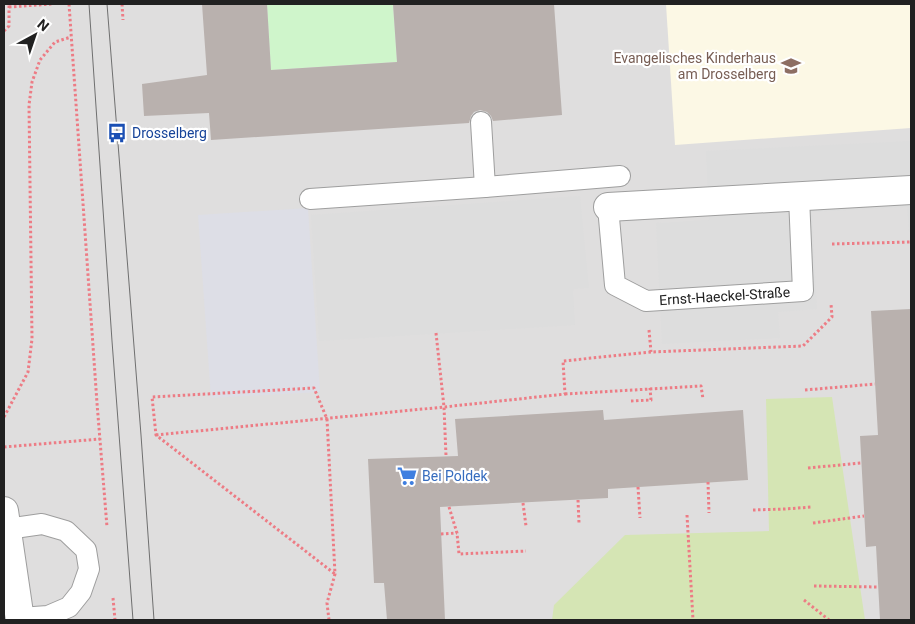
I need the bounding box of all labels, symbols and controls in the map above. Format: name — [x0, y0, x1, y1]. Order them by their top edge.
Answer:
north arrow — [10, 10, 60, 60]
text: N — [34, 16, 52, 34]
place label: Evangelisches Kinderhaus am Drosselberg — [613, 50, 776, 82]
school or university icon: Evangelisches Kinderhaus am Drosselberg — [780, 55, 802, 77]
bus stop icon: Drosselberg — [106, 122, 128, 144]
place label: Drosselberg — [132, 125, 207, 141]
street label: Ernst-Haeckel-Straße — [659, 284, 791, 308]
supermarket icon: Bei Poldek — [396, 465, 418, 487]
place label: Bei Poldek — [422, 468, 488, 484]

